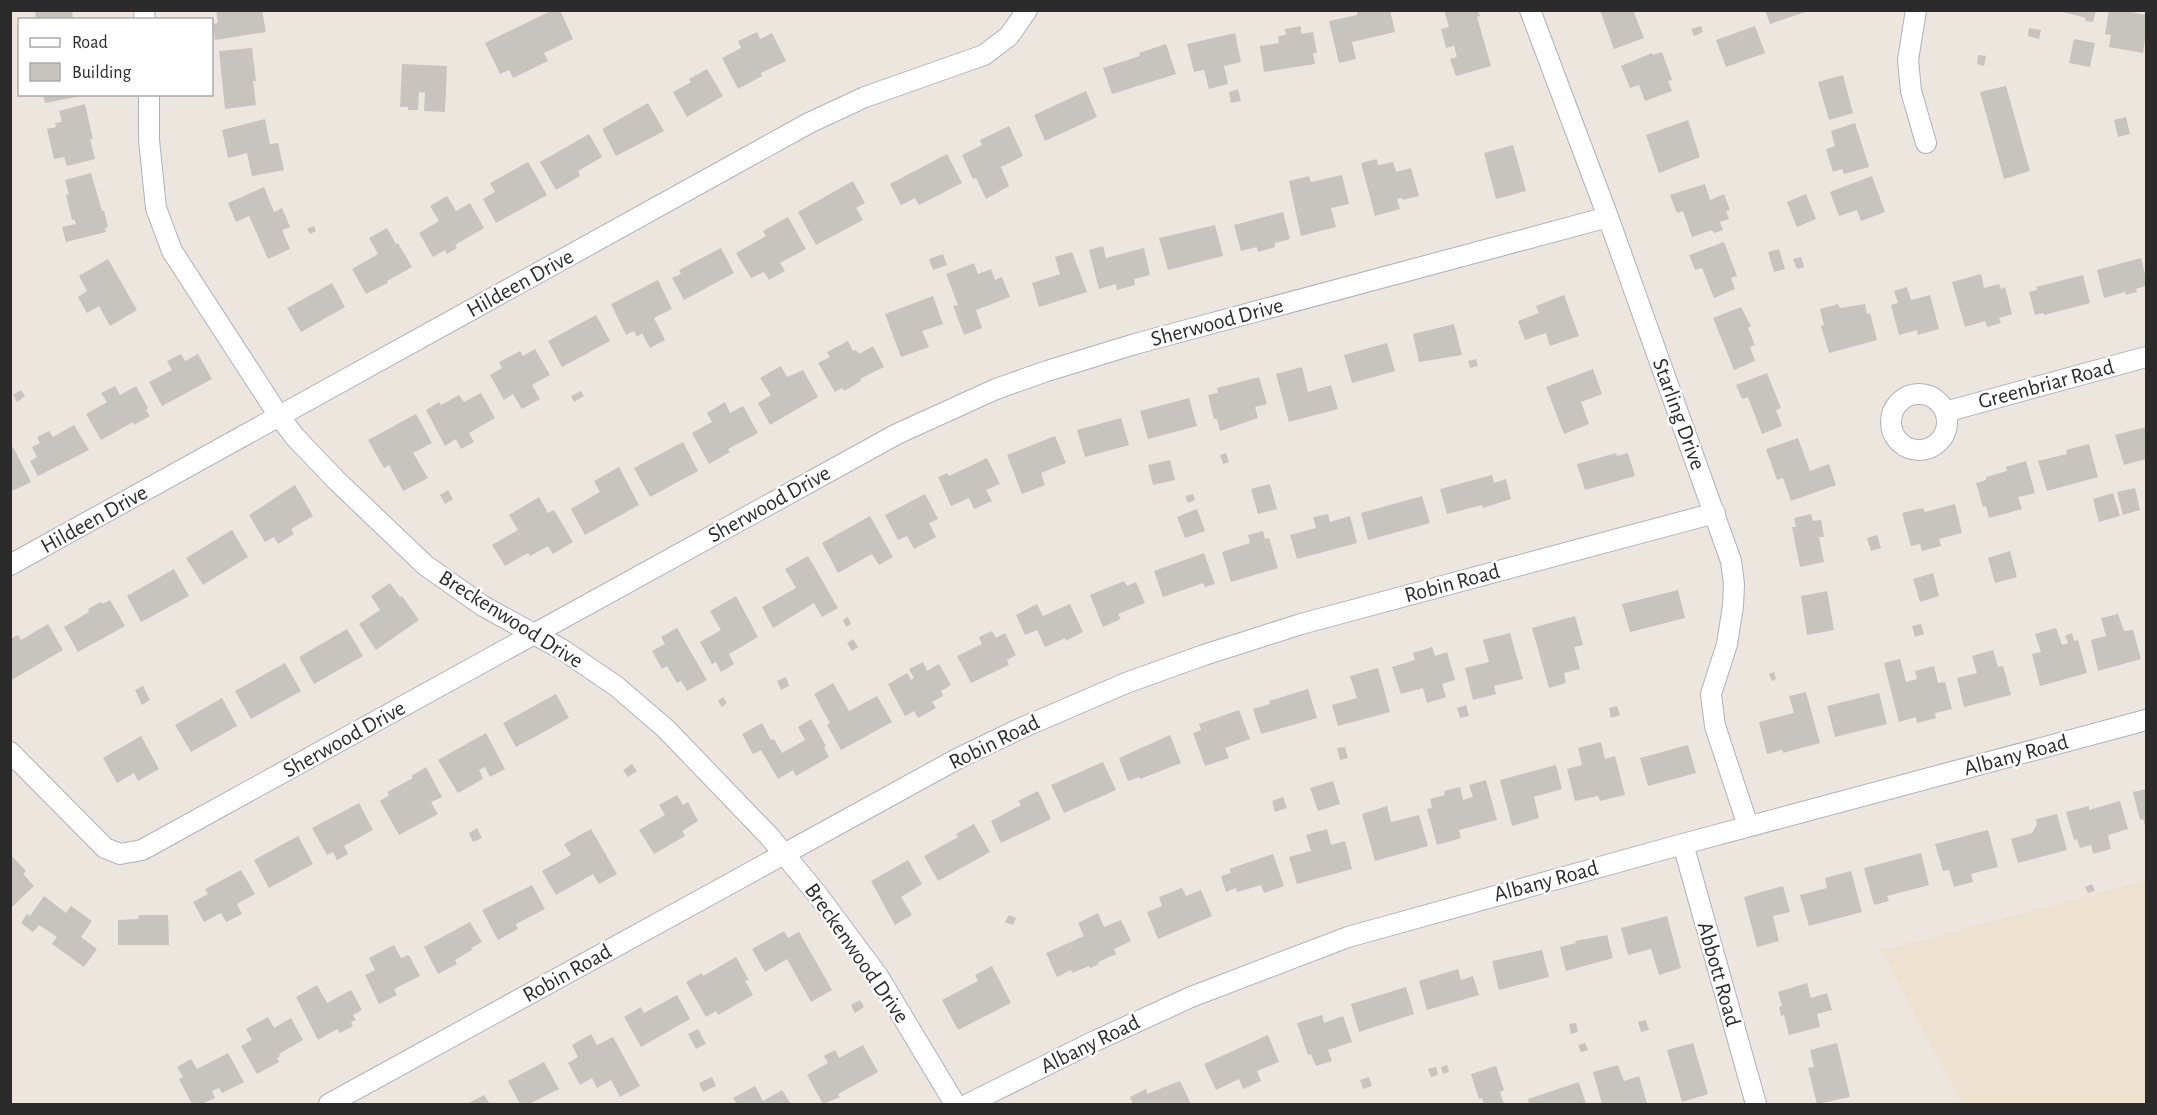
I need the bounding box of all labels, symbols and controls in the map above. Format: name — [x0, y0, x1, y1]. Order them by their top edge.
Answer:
legend — [18, 18, 213, 96]
text: Road — [72, 34, 108, 52]
text: Building — [72, 64, 132, 82]
street label: Hildeen Drive — [463, 245, 577, 321]
street label: Sherwood Drive — [1148, 294, 1286, 350]
street label: Starling Drive — [1649, 355, 1709, 473]
street label: Greenbriar Road — [1976, 355, 2116, 413]
street label: Sherwood Drive — [704, 461, 834, 547]
street label: Hildeen Drive — [37, 481, 151, 557]
street label: Robin Road — [1402, 560, 1502, 606]
street label: Breckenwood Drive — [435, 566, 587, 672]
street label: Sherwood Drive — [279, 696, 409, 782]
street label: Robin Road — [945, 711, 1043, 773]
street label: Albany Road — [1961, 731, 2071, 779]
street label: Albany Road — [1491, 857, 1601, 905]
street label: Breckenwood Drive — [801, 879, 913, 1027]
street label: Abbott Road — [1694, 919, 1744, 1029]
street label: Robin Road — [519, 940, 615, 1006]
street label: Albany Road — [1037, 1011, 1143, 1077]

